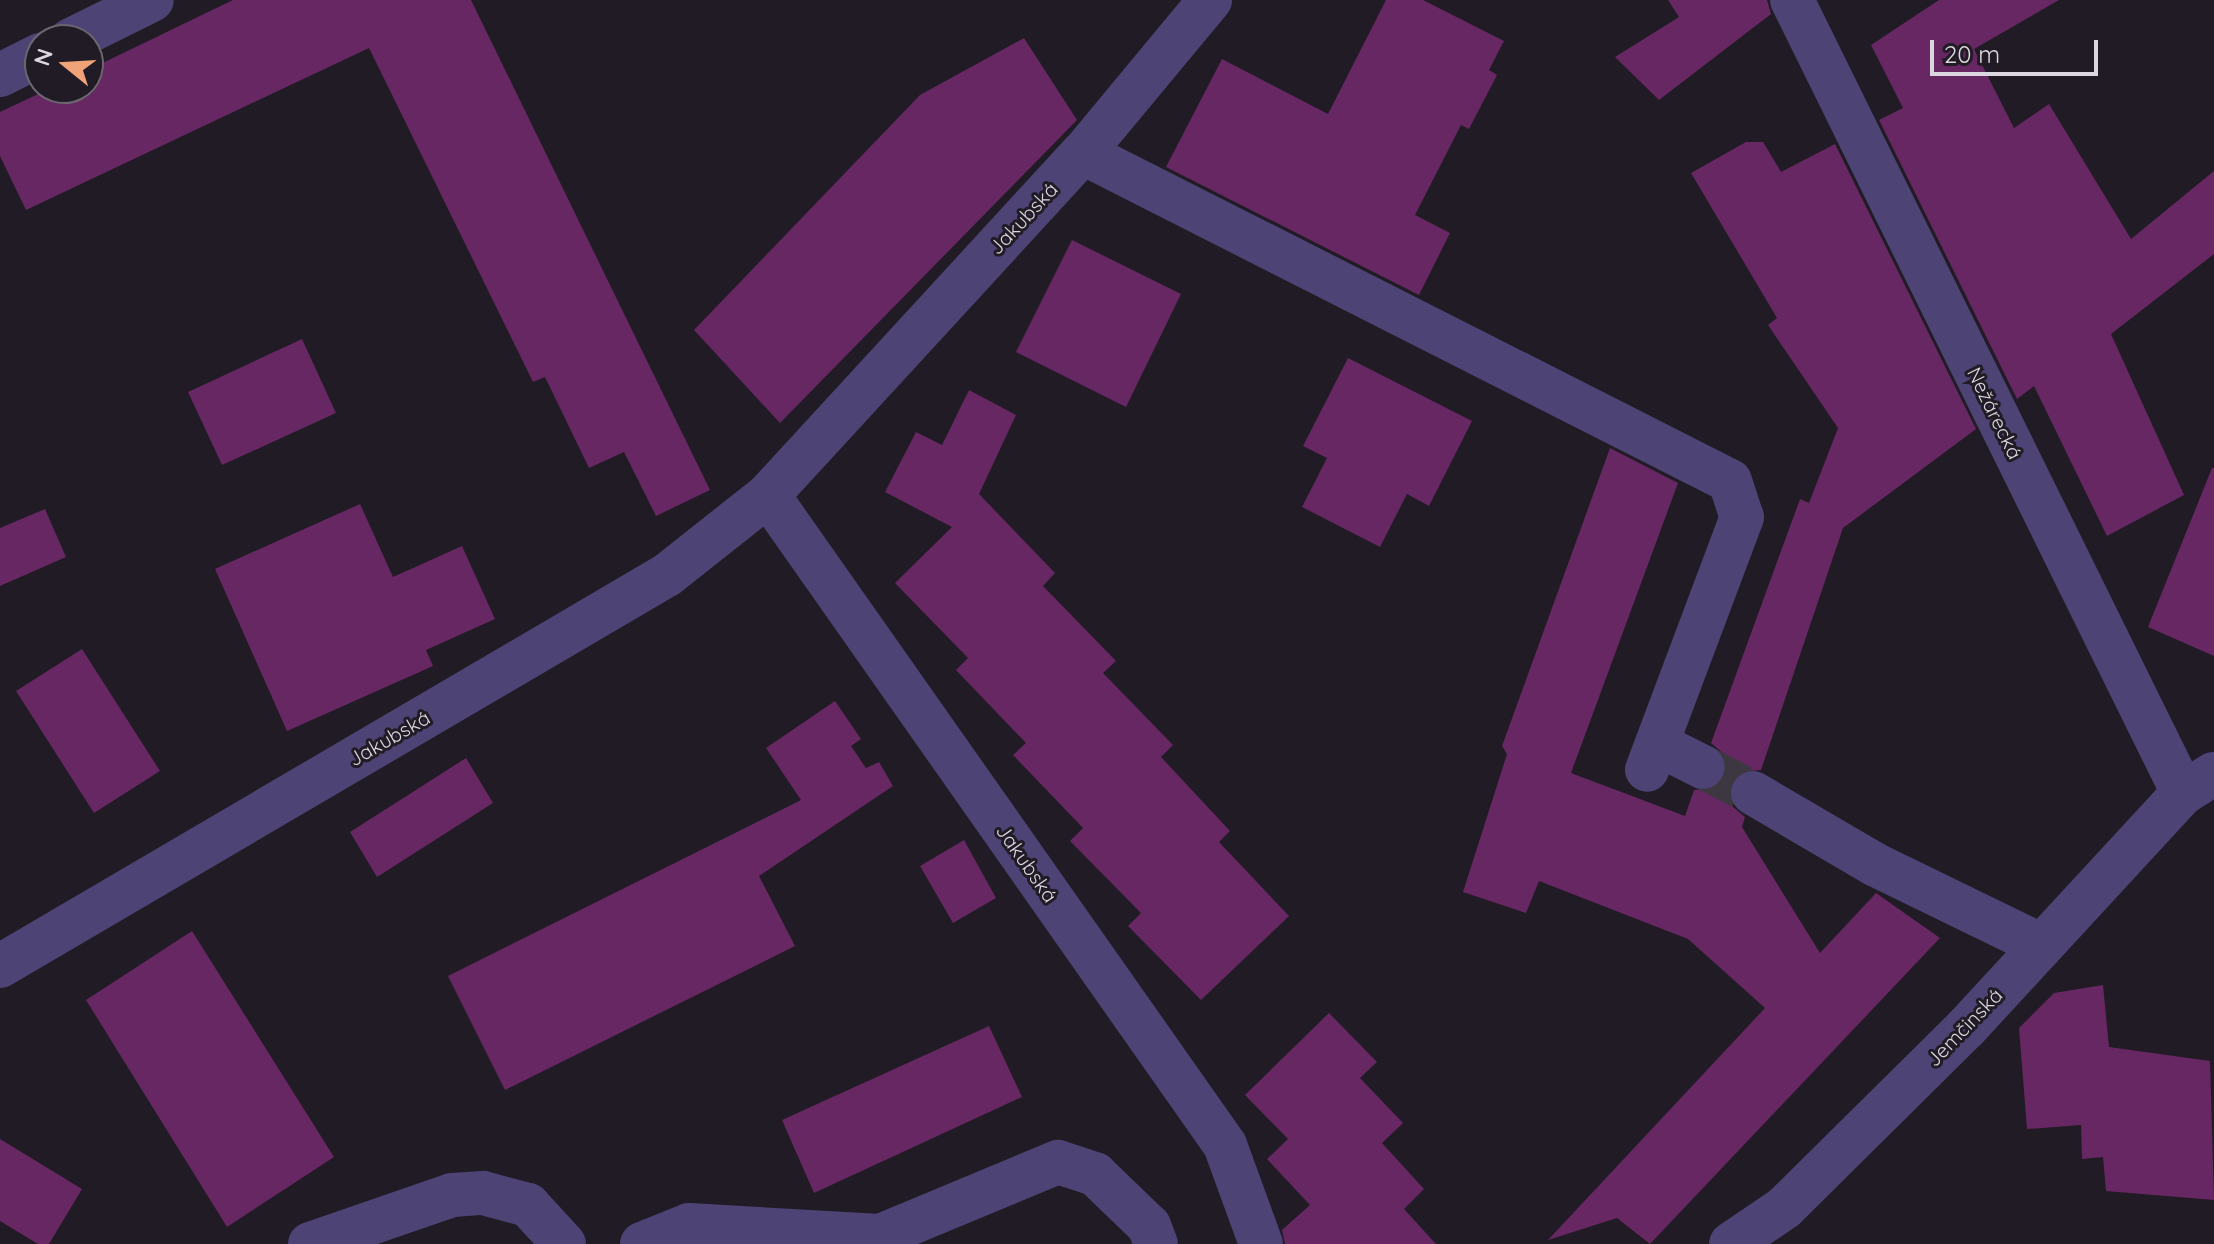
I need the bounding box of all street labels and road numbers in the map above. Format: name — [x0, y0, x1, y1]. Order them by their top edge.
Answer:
street label: Jakubská — [984, 177, 1062, 259]
street label: Nežárecká — [1962, 363, 2028, 463]
street label: Jakubská — [344, 705, 434, 771]
street label: Jakubská — [991, 819, 1063, 907]
street label: Jemčinská — [1921, 983, 2007, 1071]

